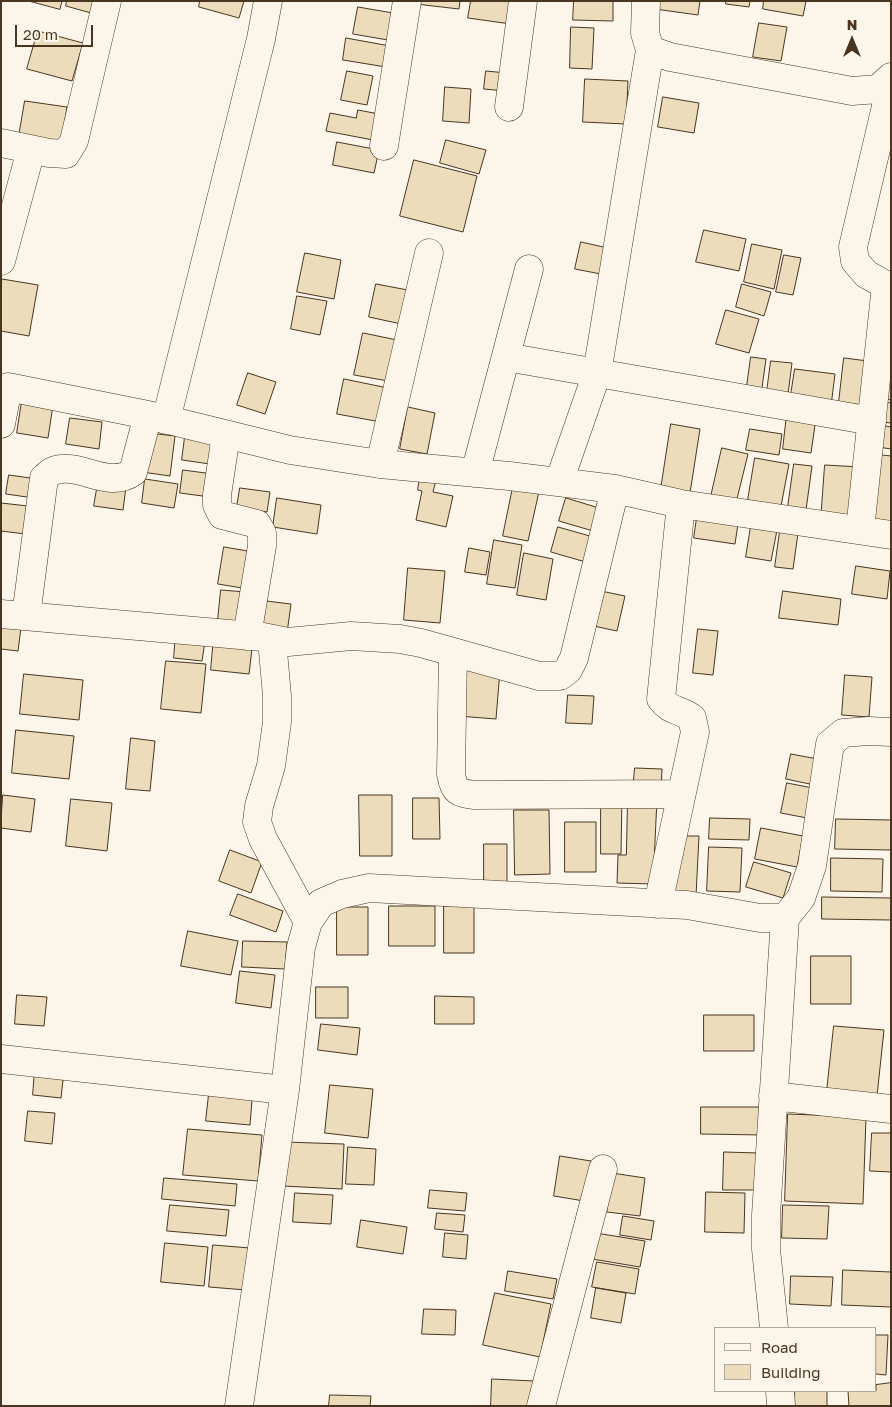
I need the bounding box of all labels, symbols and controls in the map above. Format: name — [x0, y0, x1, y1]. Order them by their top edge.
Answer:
scale bar — [18, 15, 95, 47]
north arrow — [827, 15, 877, 65]
text: N — [847, 16, 857, 33]
text: 20 m — [23, 25, 58, 43]
legend — [714, 1327, 877, 1392]
text: Road — [761, 1338, 798, 1356]
text: Building — [761, 1363, 821, 1381]

